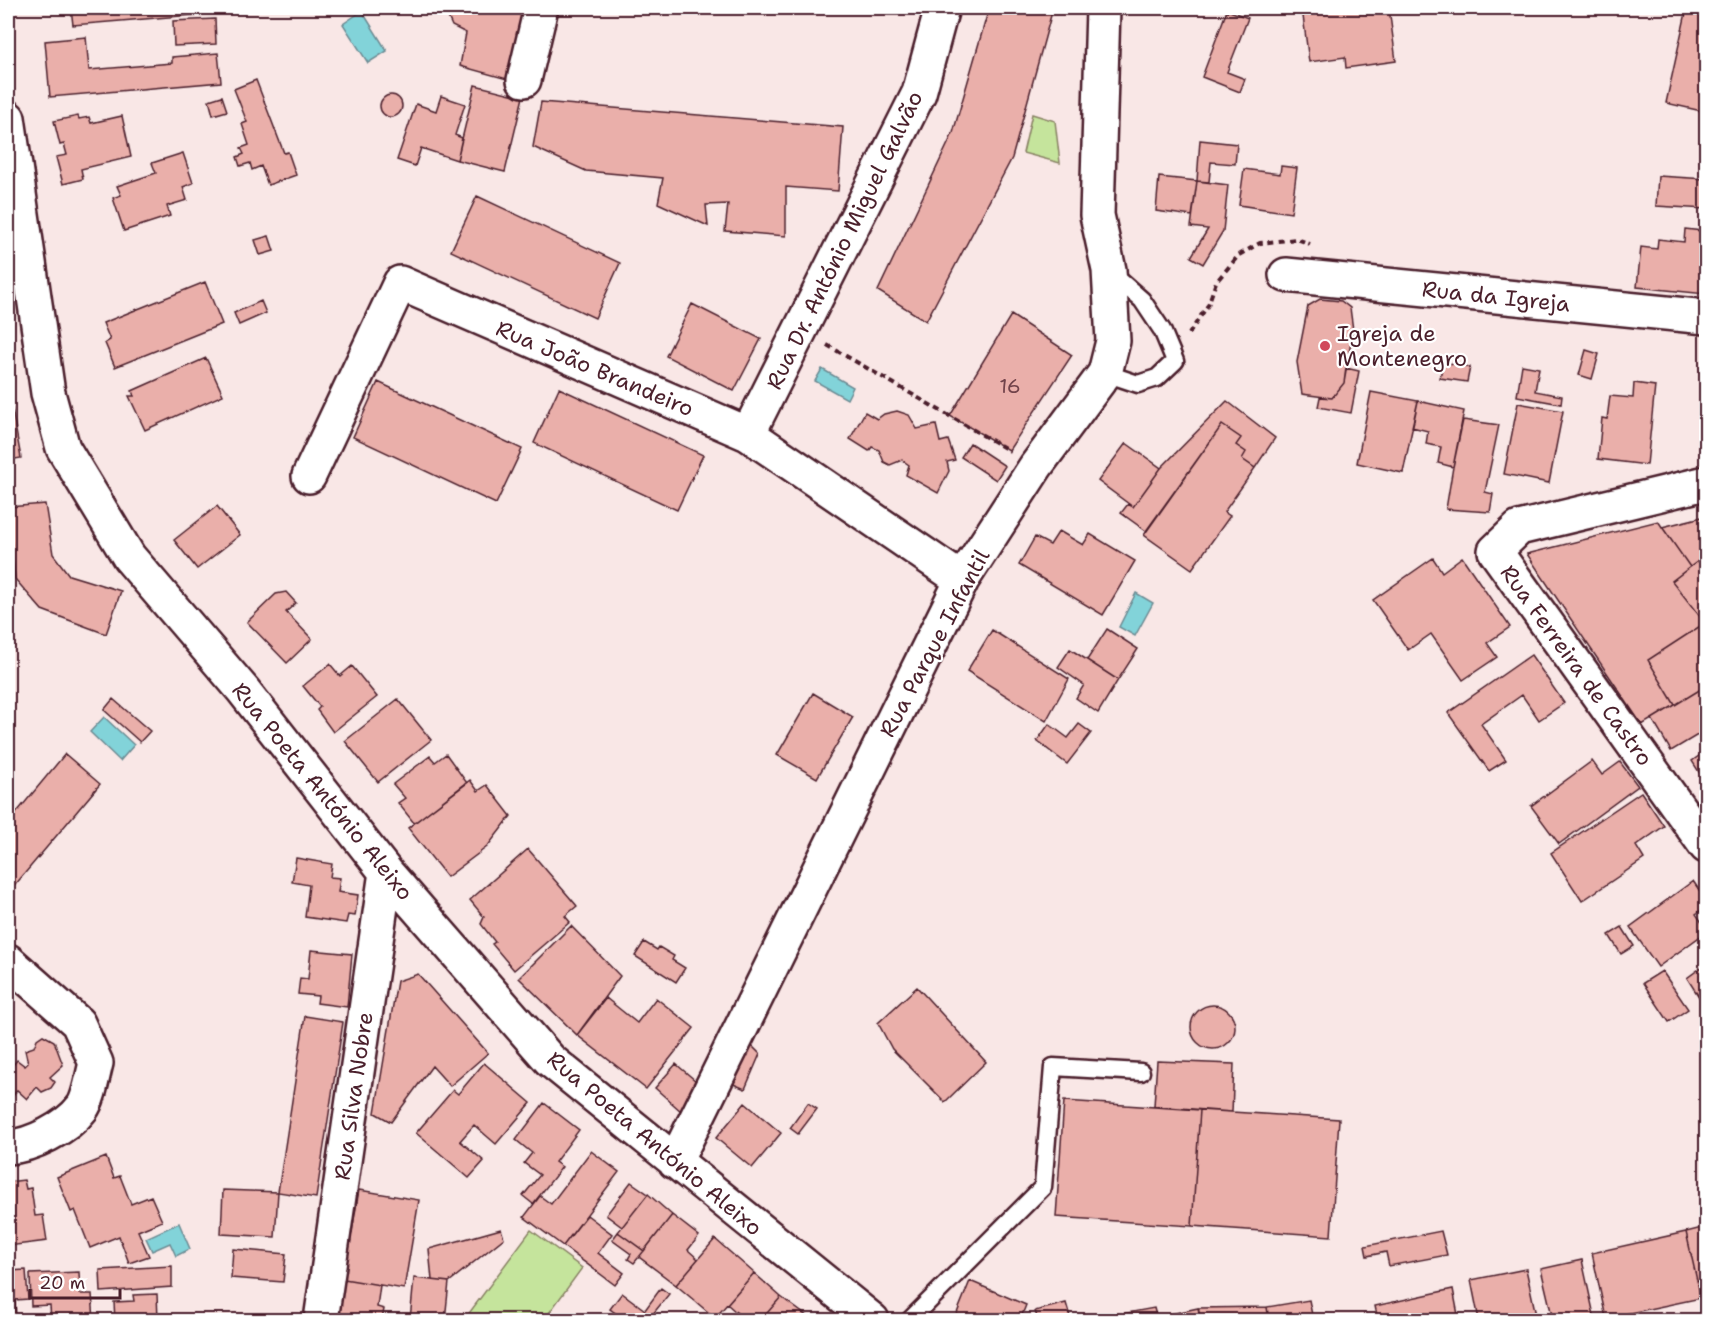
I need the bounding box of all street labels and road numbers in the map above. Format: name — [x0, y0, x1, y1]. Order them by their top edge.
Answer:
street label: Rua Dr. António Miguel Galvão — [759, 86, 929, 394]
street label: Rua da Igreja — [1421, 274, 1572, 319]
street label: Rua João Brandeiro — [492, 314, 698, 423]
street label: Rua Parque Infantil — [873, 544, 996, 742]
street label: Rua Ferreira de Castro — [1494, 559, 1659, 772]
street label: Rua Poeta António Aleixo — [226, 676, 420, 906]
street label: Rua Silva Nobre — [327, 1010, 380, 1182]
street label: Rua Poeta António Aleixo — [541, 1045, 768, 1242]

